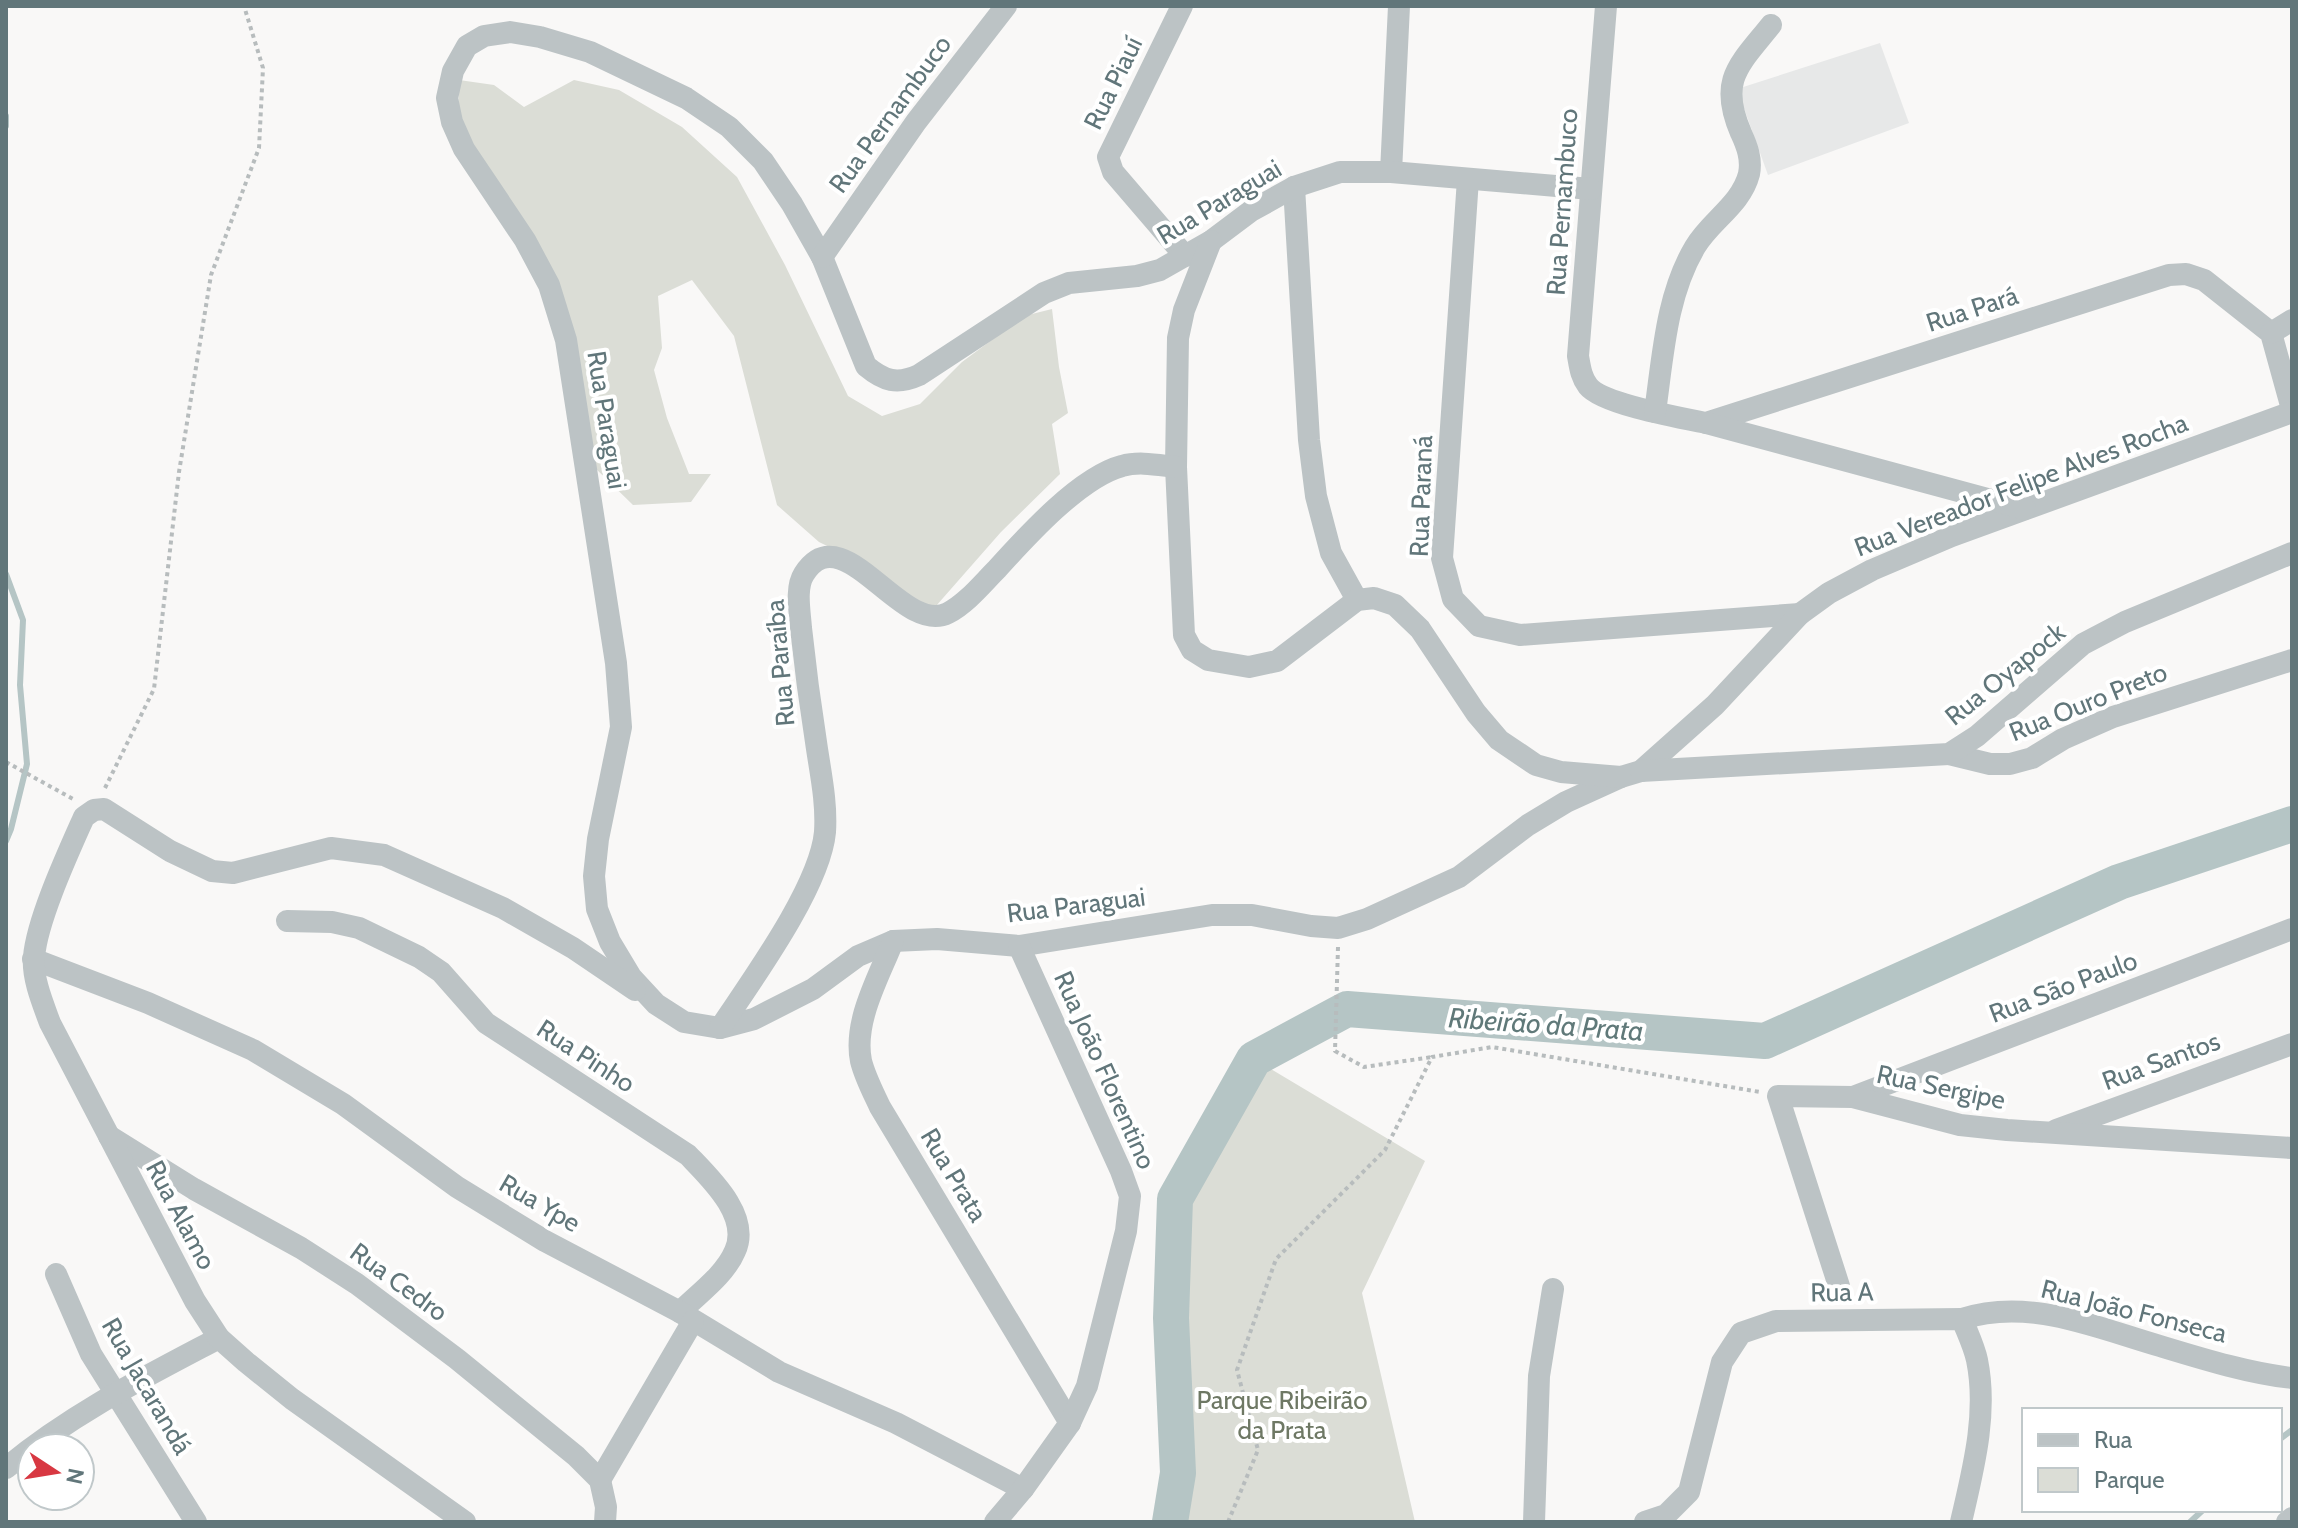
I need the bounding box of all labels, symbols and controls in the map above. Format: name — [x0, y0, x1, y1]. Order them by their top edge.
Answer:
street label: Rua Pernambuco — [822, 29, 958, 199]
street label: Rua Piauí — [1077, 31, 1149, 135]
street label: Rua Pernambuco — [1540, 108, 1584, 296]
street label: Rua Paraguai — [1151, 152, 1287, 252]
street label: Rua Pará — [1922, 279, 2023, 339]
street label: Rua Paraguai — [580, 349, 634, 491]
street label: Rua Vereador Felipe Alves Rocha — [1850, 406, 2193, 563]
street label: Rua Paraná — [1403, 434, 1439, 557]
street label: Rua Paraíba — [758, 598, 801, 728]
street label: Rua Oyapock — [1939, 616, 2072, 732]
street label: Rua Ouro Preto — [2004, 656, 2172, 748]
street label: Rua Paraguai — [1005, 881, 1147, 929]
street label: Rua São Paulo — [1984, 944, 2142, 1030]
street label: Rua João Florentino — [1047, 966, 1163, 1174]
water label: Ribeirão da Prata — [1447, 1000, 1645, 1048]
street label: Rua Pinho — [531, 1012, 641, 1100]
street label: Rua Santos — [2098, 1025, 2224, 1097]
street label: Rua Sergipe — [1874, 1058, 2008, 1116]
street label: Rua Prata — [914, 1122, 995, 1228]
street label: Rua Alamo — [139, 1155, 223, 1275]
street label: Rua Ype — [494, 1167, 586, 1239]
street label: Rua Cedro — [344, 1236, 454, 1328]
street label: Rua João Fonseca — [2038, 1272, 2231, 1350]
street label: Rua A — [1810, 1275, 1874, 1309]
street label: Rua Jacarandá — [95, 1312, 199, 1460]
park label: Parque Ribeirão da Prata — [1196, 1384, 1368, 1446]
legend — [2022, 1408, 2282, 1512]
text: Rua — [2094, 1425, 2133, 1454]
north arrow — [16, 1432, 96, 1512]
text: Parque — [2094, 1465, 2164, 1494]
text: N — [60, 1466, 90, 1486]

